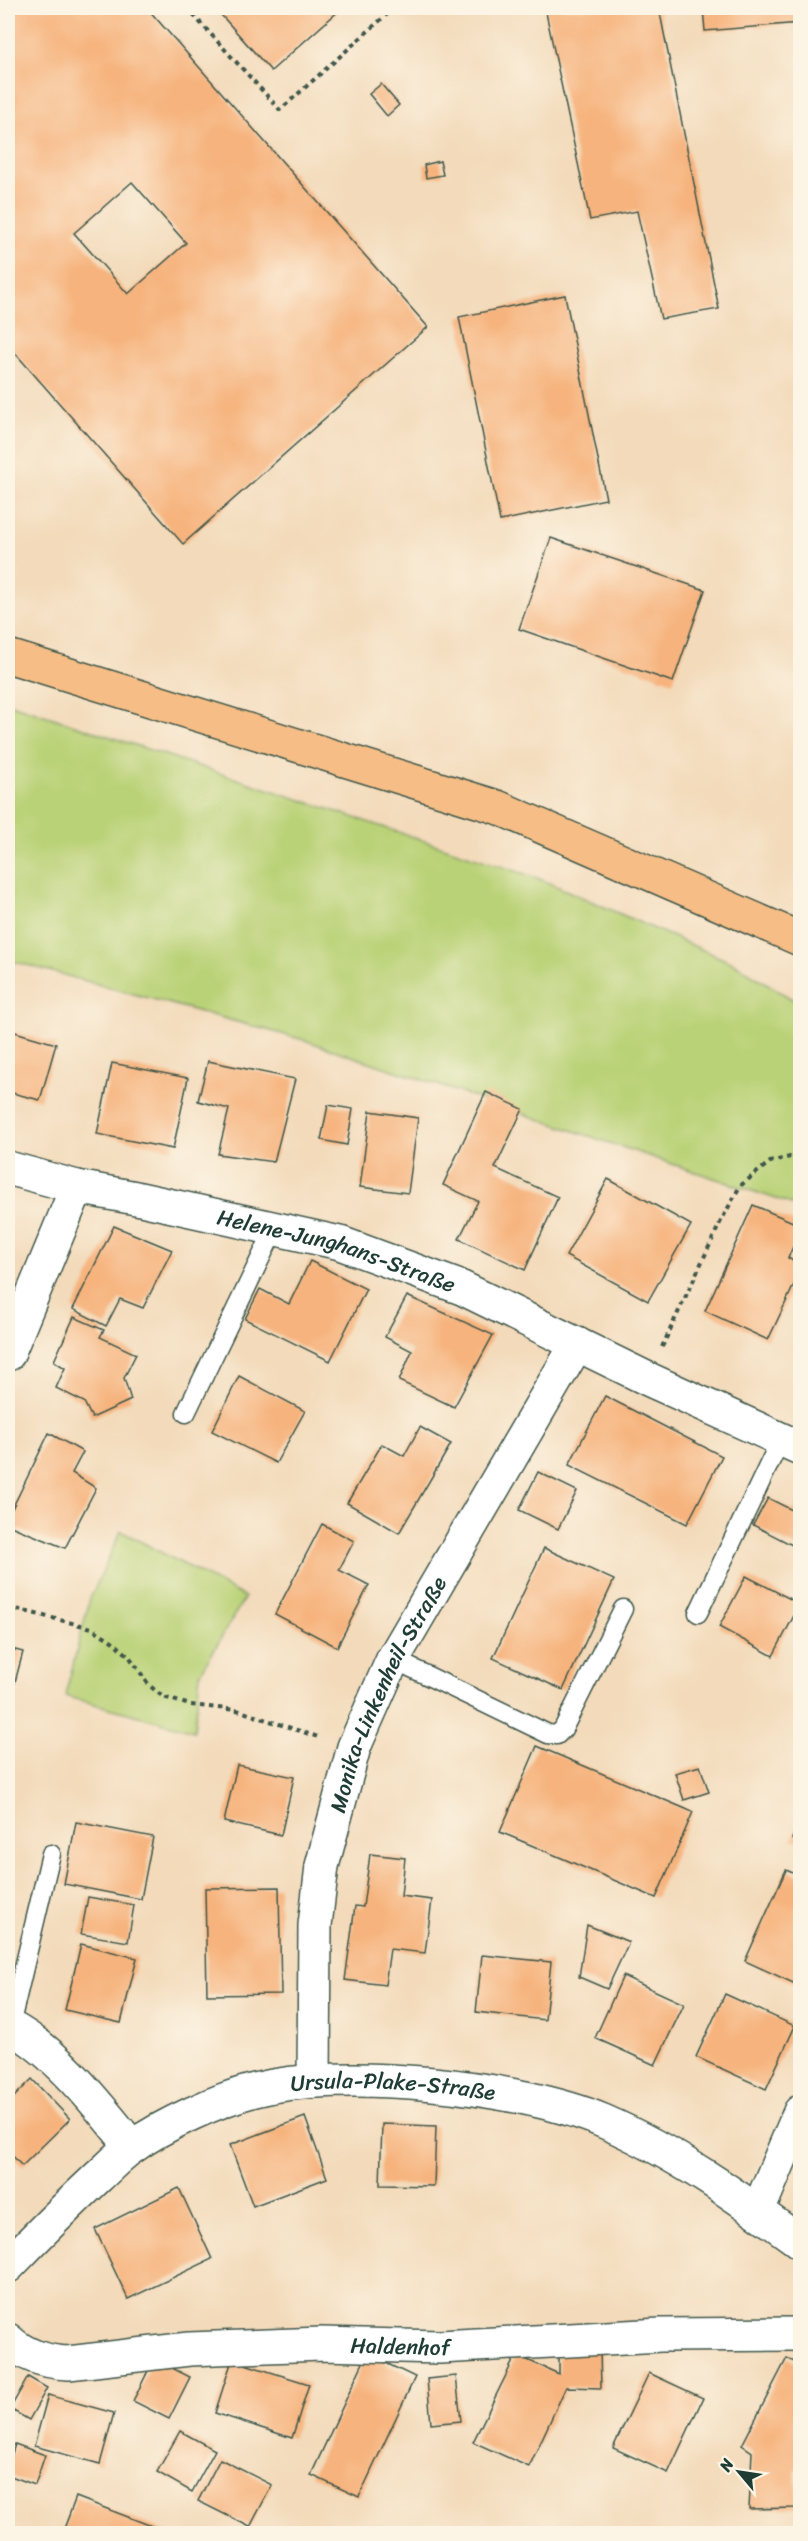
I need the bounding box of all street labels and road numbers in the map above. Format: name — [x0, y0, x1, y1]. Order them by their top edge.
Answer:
street label: Helene-Junghans-Straße — [213, 1197, 461, 1304]
street label: Monika-Linkenheil-Straße — [318, 1568, 458, 1817]
street label: Ursula-Plake-Straße — [288, 2061, 499, 2112]
street label: Haldenhof — [350, 2326, 454, 2367]

